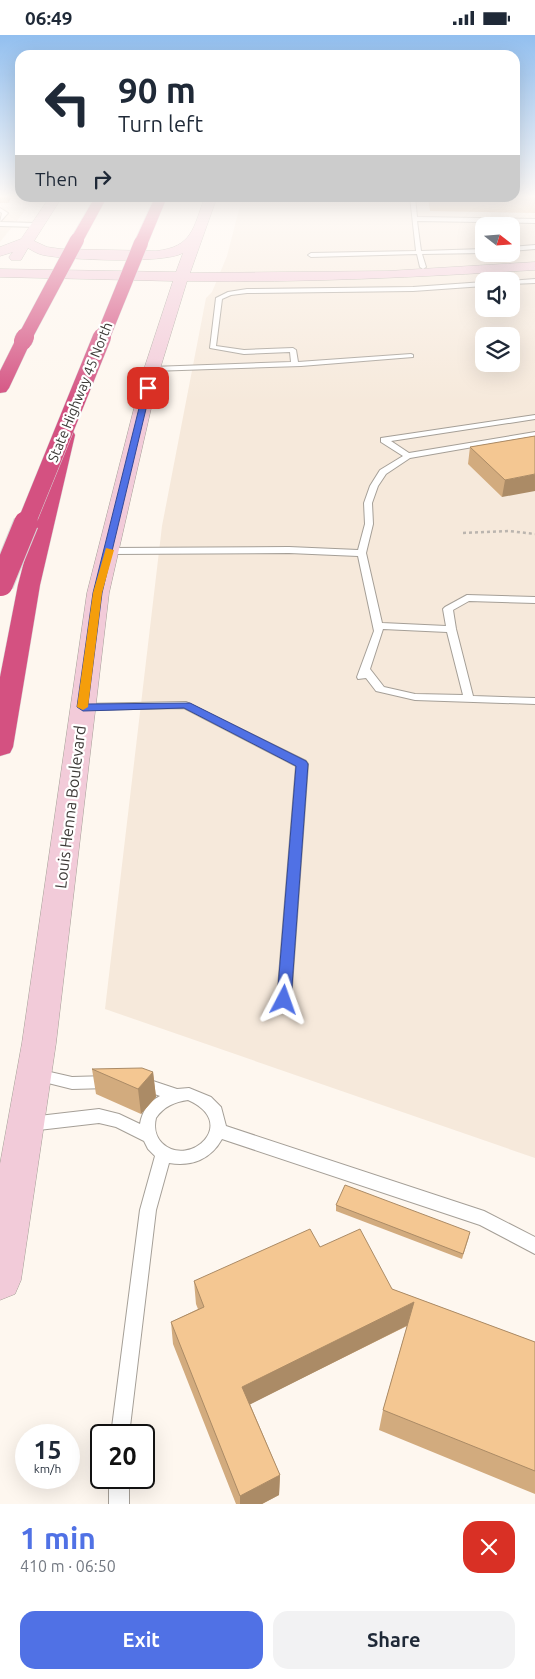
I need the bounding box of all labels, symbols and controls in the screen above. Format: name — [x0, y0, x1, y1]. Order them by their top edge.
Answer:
text: 06:49 — [25, 7, 73, 29]
icon: left — [35, 70, 100, 135]
text: 90 m — [118, 70, 196, 110]
text: Turn left — [118, 111, 203, 136]
icon: right — [88, 165, 116, 193]
text: Then — [35, 168, 78, 190]
north arrow — [475, 217, 520, 263]
map controls — [475, 217, 520, 372]
button: sound — [475, 272, 520, 317]
street label: State Highway 45 North — [45, 320, 115, 464]
button: layers — [475, 327, 520, 372]
pin — [127, 367, 169, 409]
icon: arrive — [134, 374, 162, 402]
street label: Louis Henna Boulevard — [51, 724, 89, 890]
position arrow — [257, 973, 309, 1025]
speed limit sign: 20 — [90, 1424, 155, 1489]
text: 15 — [33, 1436, 62, 1464]
text: km/h — [34, 1462, 61, 1475]
text: 1 min — [20, 1521, 96, 1555]
button: close — [463, 1521, 515, 1573]
text: 410 m · 06:50 — [20, 1557, 116, 1575]
button: Exit — [20, 1611, 263, 1669]
button: Share — [273, 1611, 515, 1669]

